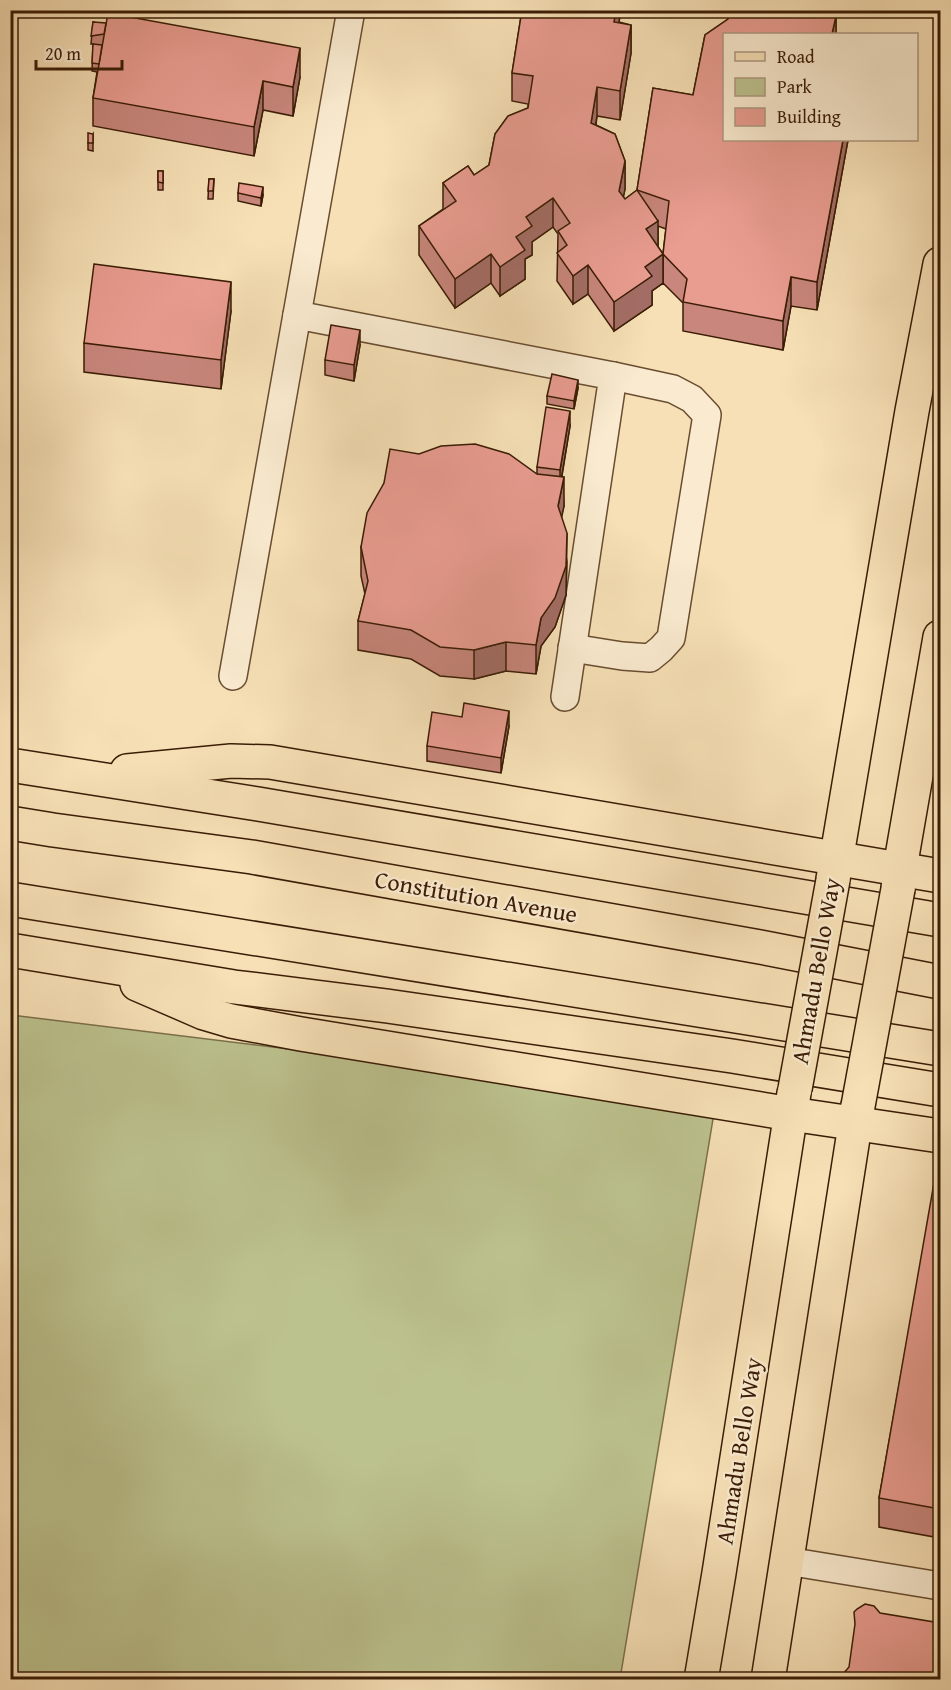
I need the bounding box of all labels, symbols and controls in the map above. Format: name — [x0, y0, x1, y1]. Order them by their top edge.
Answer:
scale bar — [36, 33, 122, 71]
legend — [723, 33, 918, 141]
text: 20 m — [45, 40, 81, 67]
text: Road — [777, 43, 815, 70]
text: Park — [777, 73, 813, 100]
text: Building — [777, 103, 841, 130]
street label: Constitution Avenue — [372, 861, 580, 932]
street label: Ahmadu Bello Way — [782, 875, 849, 1067]
street label: Ahmadu Bello Way — [706, 1355, 771, 1547]

